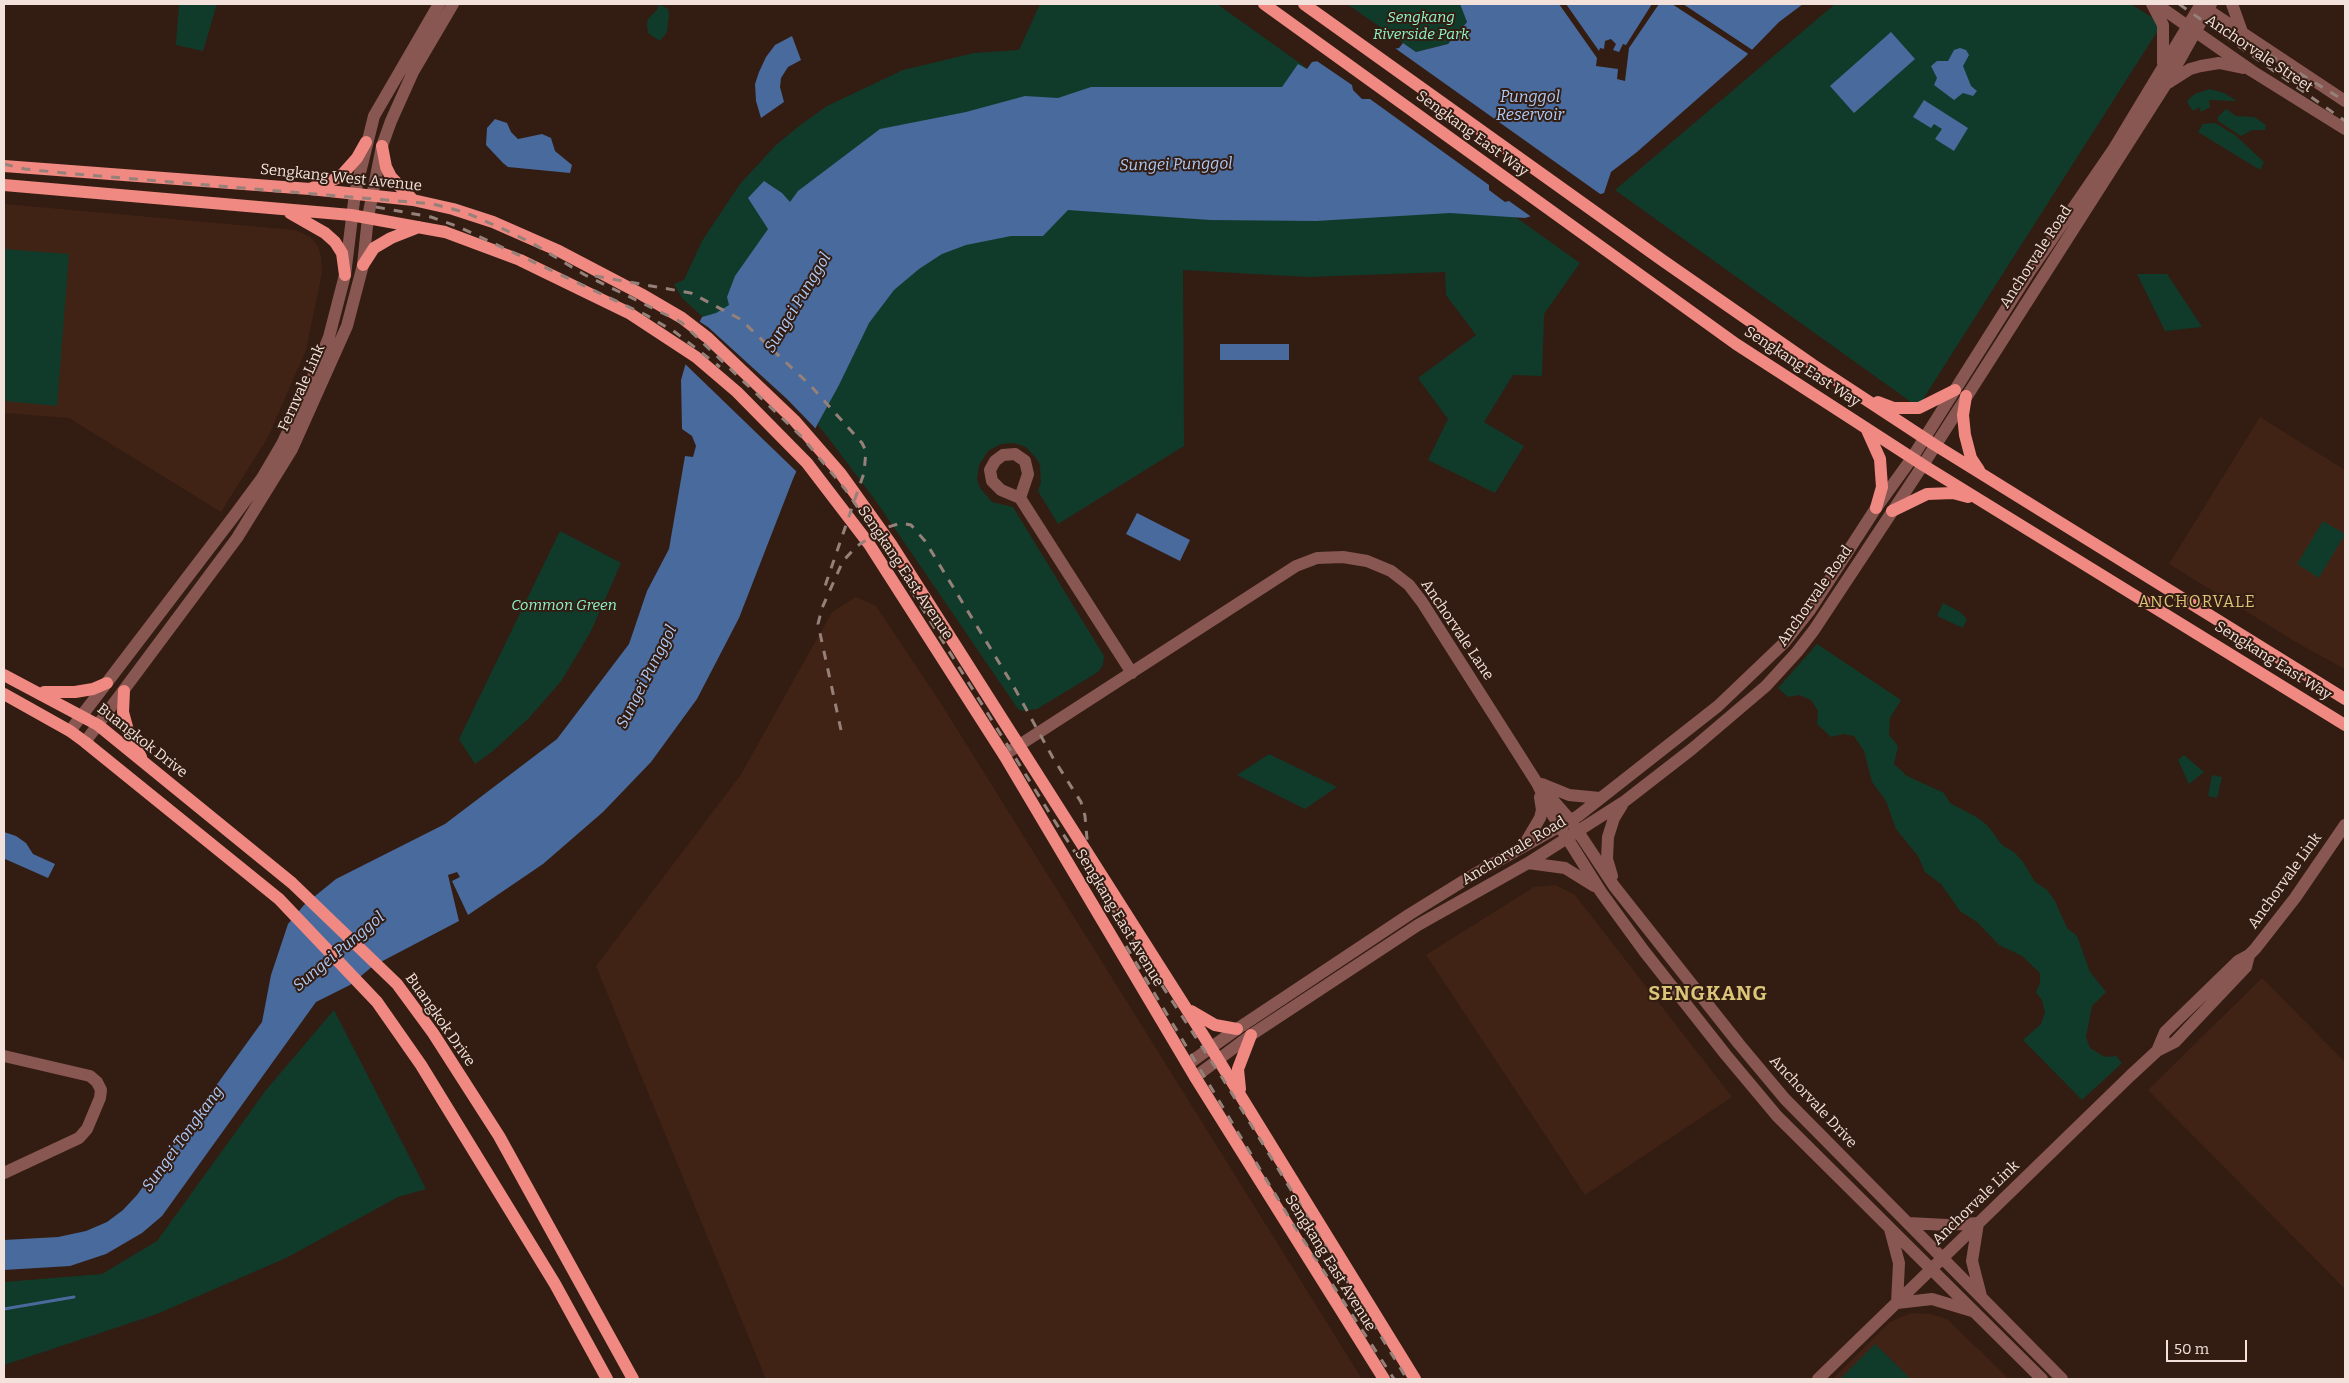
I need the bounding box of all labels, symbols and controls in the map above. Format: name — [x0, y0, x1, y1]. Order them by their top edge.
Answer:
park label: Sengkang Riverside Park — [1373, 9, 1469, 44]
street label: Anchorvale Street — [2202, 11, 2316, 97]
street label: Sengkang East Way — [1412, 87, 1532, 181]
water label: Punggol Reservoir — [1496, 88, 1564, 126]
water label: Sungei Punggol — [1119, 154, 1233, 176]
street label: Sengkang West Avenue — [259, 161, 423, 195]
street label: Anchorvale Road — [1996, 202, 2076, 312]
water label: Sungei Punggol — [761, 250, 835, 356]
street label: Sengkang East Way — [1741, 323, 1863, 411]
street label: Fernvale Link — [275, 342, 329, 434]
street label: Sengkang East Avenue — [854, 503, 956, 643]
street label: Anchorvale Road — [1774, 542, 1856, 650]
street label: Anchorvale Lane — [1417, 576, 1497, 684]
district label: ANCHORVALE — [2137, 593, 2257, 613]
park label: Common Green — [511, 597, 617, 615]
street label: Sengkang East Way — [2211, 618, 2335, 704]
water label: Sungei Punggol — [613, 622, 681, 732]
street label: Buangkok Drive — [93, 700, 191, 782]
street label: Anchorvale Road — [1459, 813, 1569, 889]
street label: Anchorvale Link — [2244, 830, 2326, 932]
street label: Sengkang East Avenue — [1071, 846, 1167, 990]
water label: Sungei Punggol — [289, 908, 389, 996]
street label: Buangkok Drive — [401, 970, 479, 1070]
district label: SENGKANG — [1647, 982, 1769, 1006]
street label: Anchorvale Drive — [1765, 1052, 1861, 1152]
water label: Sungei Tongkang — [138, 1083, 228, 1195]
street label: Anchorvale Link — [1929, 1157, 2023, 1249]
street label: Sengkang East Avenue — [1281, 1191, 1379, 1335]
scale bar — [2169, 1330, 2250, 1362]
text: 50 m — [2174, 1340, 2209, 1358]

